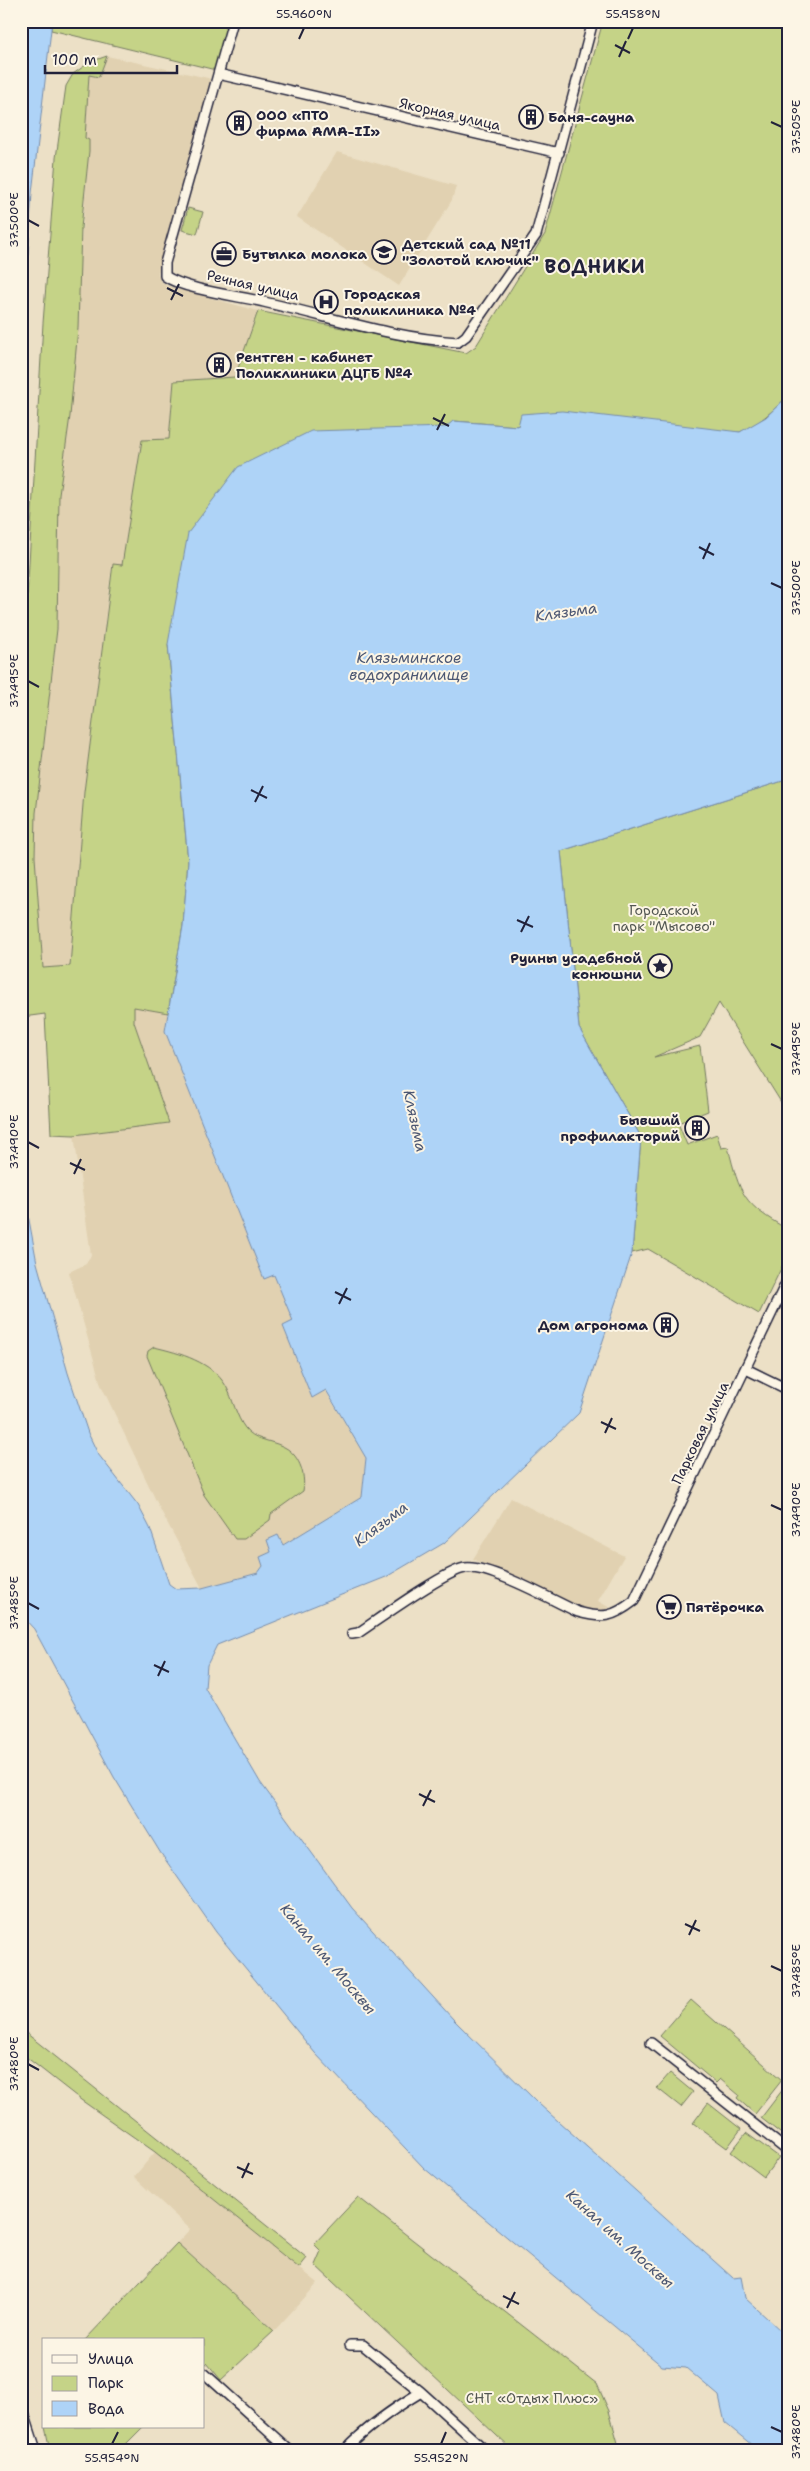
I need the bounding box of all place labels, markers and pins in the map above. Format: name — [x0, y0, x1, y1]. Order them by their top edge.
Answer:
building icon: Баня-сауна — [518, 104, 544, 130]
place label: ООО «ПТО фирма АМА-II» — [256, 106, 381, 140]
place label: Баня-сауна — [548, 108, 635, 126]
building icon: ООО «ПТО фирма АМА-II» — [226, 110, 252, 136]
place label: Детский сад №11 "Золотой ключик" — [402, 235, 539, 269]
school or university icon: Детский сад №11 "Золотой ключик" — [371, 239, 397, 265]
office icon: Бутылка молока — [211, 241, 237, 267]
place label: Бутылка молока — [242, 245, 368, 263]
place label: Городская поликлиника №4 — [344, 285, 476, 319]
hospital icon: Городская поликлиника №4 — [313, 289, 339, 315]
place label: Рентген - кабинет Поликлиники ДЦГБ №4 — [236, 348, 413, 382]
building icon: Рентген - кабинет Поликлиники ДЦГБ №4 — [206, 352, 232, 378]
place label: Руины усадебной конюшни — [510, 949, 642, 983]
place icon: Руины усадебной конюшни — [647, 953, 673, 979]
place label: Бывший профилакторий — [560, 1111, 680, 1145]
building icon: Бывший профилакторий — [684, 1115, 710, 1141]
building icon: Дом агронома — [653, 1312, 679, 1338]
place label: Дом агронома — [538, 1316, 648, 1334]
supermarket icon: Пятёрочка — [656, 1594, 682, 1620]
place label: Пятёрочка — [686, 1598, 765, 1616]

